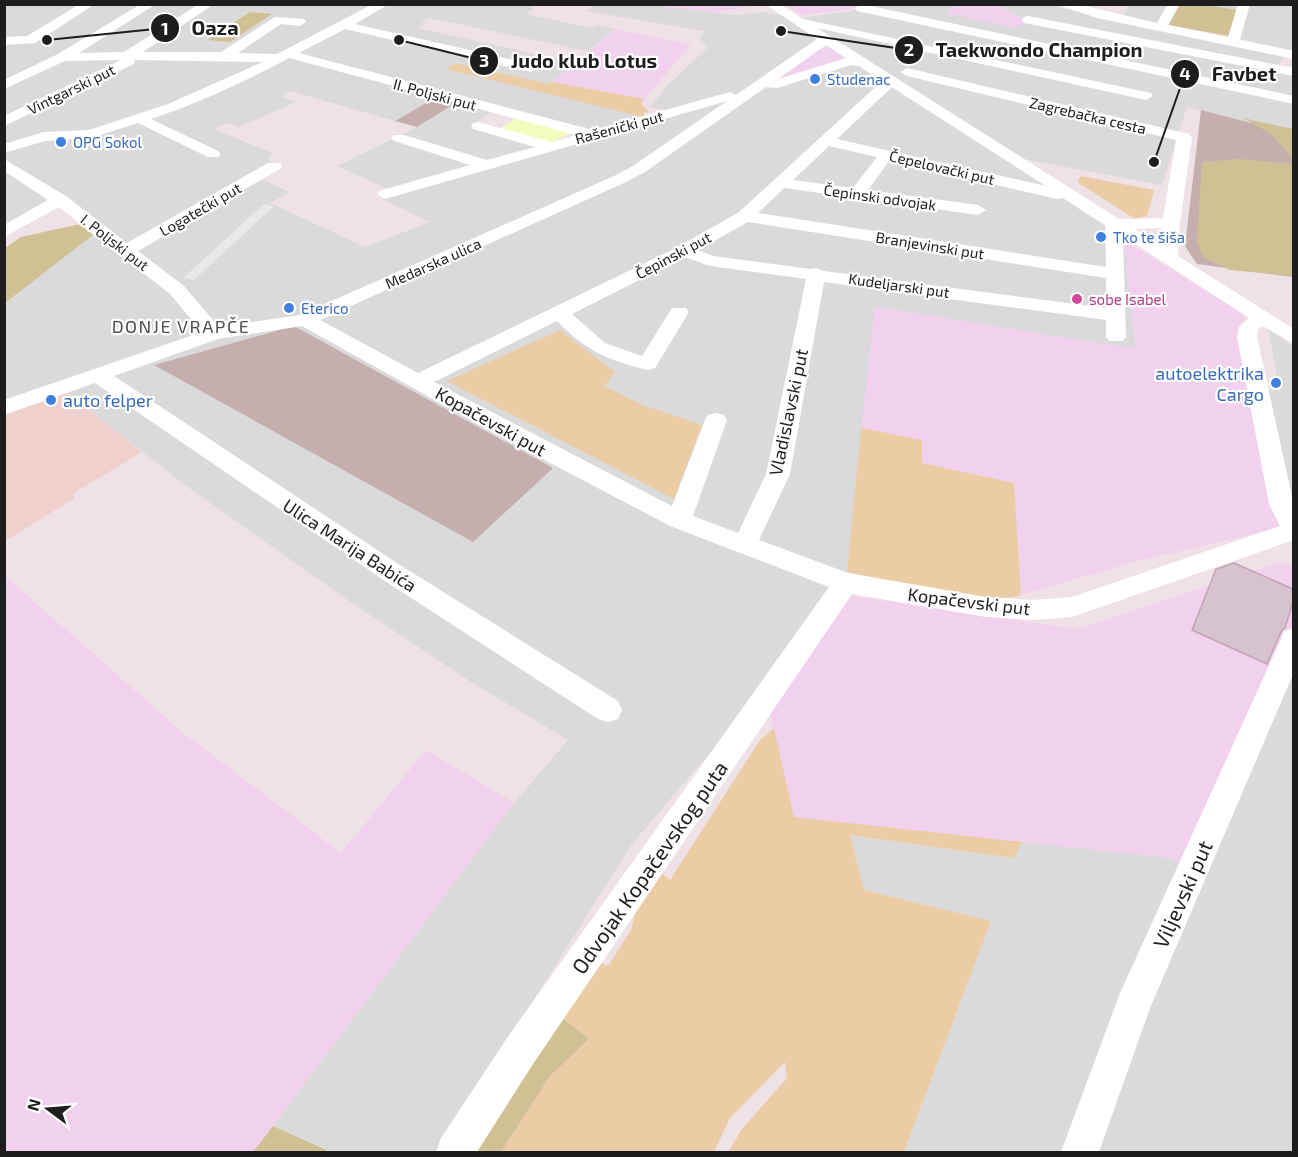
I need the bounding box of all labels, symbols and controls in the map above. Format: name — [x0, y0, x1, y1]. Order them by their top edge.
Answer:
callout: Oaza — [150, 9, 251, 47]
text: Oaza — [191, 15, 239, 39]
text: 1 — [161, 17, 169, 39]
callout: Taekwondo Champion — [894, 31, 1155, 69]
text: Taekwondo Champion — [935, 37, 1143, 61]
text: 2 — [904, 38, 914, 60]
callout: Judo klub Lotus — [469, 42, 669, 80]
text: Judo klub Lotus — [511, 48, 657, 72]
text: 3 — [479, 49, 489, 71]
callout: Favbet — [1170, 55, 1289, 93]
street label: Vintgarski put — [24, 60, 118, 118]
text: Favbet — [1212, 61, 1276, 85]
text: 4 — [1179, 62, 1191, 84]
place label: Studenac — [827, 70, 891, 88]
marker: Studenac — [808, 72, 822, 86]
street label: II. Poljski put — [391, 74, 479, 115]
street label: Zagrebačka cesta — [1028, 93, 1148, 137]
street label: Rašenički put — [573, 107, 665, 147]
place label: OPG Sokol — [73, 133, 143, 151]
marker: OPG Sokol — [54, 135, 68, 149]
street label: Čepelovački put — [888, 146, 997, 188]
street label: Logatečki put — [156, 178, 244, 240]
street label: Čepinski odvojak — [823, 180, 938, 215]
street label: I. Poljski put — [77, 210, 153, 275]
street label: Čepinski put — [632, 227, 714, 282]
street label: Branjevinski put — [874, 228, 986, 264]
place label: Tko te šiša — [1113, 228, 1185, 246]
marker: Tko te šiša — [1094, 230, 1108, 244]
street label: Medarska ulica — [382, 234, 484, 292]
street label: Kudeljarski put — [847, 269, 951, 302]
place label: sobe Isabel — [1089, 290, 1166, 308]
marker: sobe Isabel — [1070, 292, 1084, 306]
place label: Eterico — [301, 299, 349, 317]
marker: Eterico — [282, 301, 296, 315]
district label: DONJE VRAPČE — [112, 315, 250, 337]
street label: Vladislavski put — [764, 346, 812, 477]
place label: autoelektrika Cargo — [1155, 362, 1264, 405]
marker: autoelektrika Cargo — [1269, 376, 1283, 390]
street label: Kopačevski put — [432, 382, 550, 461]
place label: auto felper — [63, 389, 153, 411]
marker: auto felper — [44, 393, 58, 407]
street label: Ulica Marija Babića — [279, 494, 421, 596]
street label: Kopačevski put — [907, 583, 1032, 619]
street label: Odvojak Kopačevskog puta — [566, 756, 733, 979]
street label: Viljevski put — [1147, 836, 1218, 952]
north arrow — [18, 1079, 78, 1139]
text: N — [22, 1097, 44, 1113]

